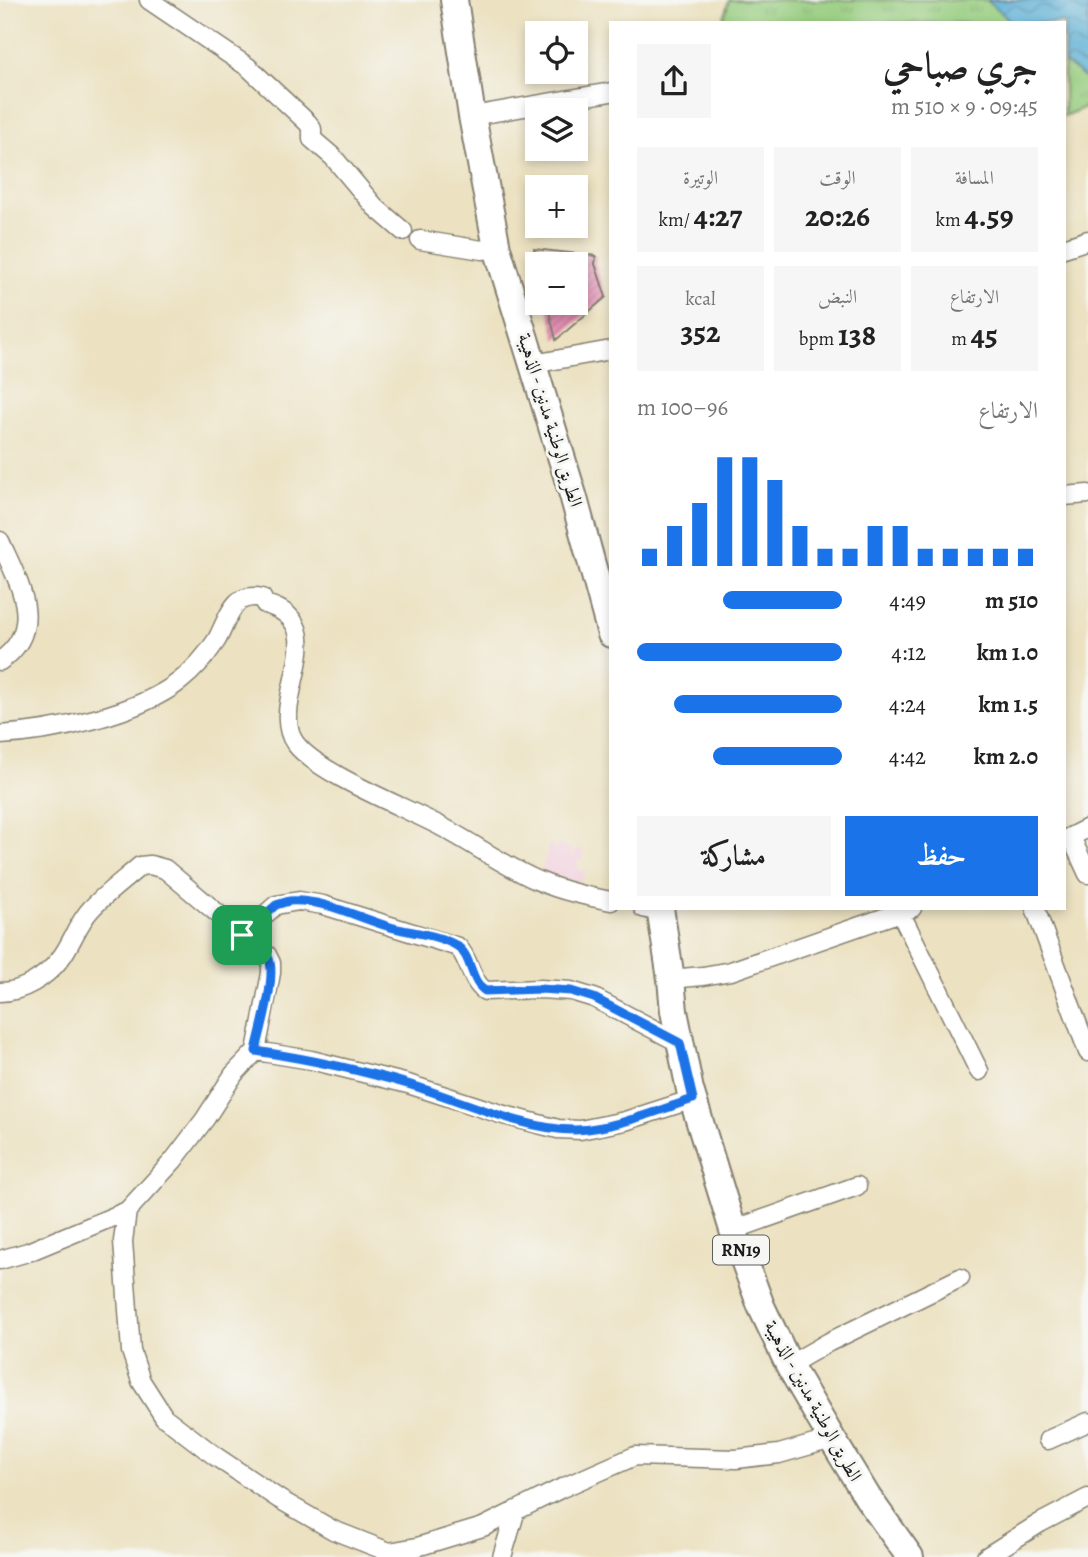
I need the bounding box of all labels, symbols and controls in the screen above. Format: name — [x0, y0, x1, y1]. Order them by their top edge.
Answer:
map controls — [525, 21, 588, 315]
button: locate — [525, 21, 588, 84]
text: جري صباحي — [883, 39, 1038, 91]
button: share — [637, 44, 711, 118]
text: 09:45 · 9 × 510 m — [891, 91, 1038, 122]
button: layers — [525, 98, 588, 161]
text: الوتيرة — [683, 165, 718, 191]
text: الوقت — [819, 165, 856, 191]
text: المسافة — [955, 165, 994, 191]
button: + — [525, 175, 588, 238]
text: 4:27 — [694, 196, 742, 236]
text: 20:26 — [805, 196, 870, 236]
text: 4.59 — [964, 196, 1014, 236]
text: /km — [659, 207, 694, 233]
text: km — [935, 207, 964, 233]
button: − — [525, 252, 588, 315]
text: النبض — [818, 284, 857, 310]
text: الارتفاع — [950, 284, 999, 310]
text: kcal — [685, 286, 716, 312]
text: 352 — [680, 312, 721, 352]
text: 138 — [838, 315, 876, 355]
text: 45 — [971, 315, 998, 355]
text: bpm — [799, 326, 838, 352]
text: m — [951, 326, 971, 352]
street label: الطريق الوطنية مدنين - الذهيبة — [511, 330, 589, 510]
text: 96–100 m — [637, 392, 728, 423]
text: الارتفاع — [978, 395, 1038, 426]
text: 4:49 — [889, 585, 926, 616]
text: 510 m — [985, 585, 1038, 616]
text: 4:12 — [891, 637, 926, 668]
text: 1.0 km — [977, 637, 1038, 668]
text: 4:24 — [889, 689, 926, 720]
text: 1.5 km — [978, 689, 1038, 720]
text: 4:42 — [889, 741, 926, 772]
text: 2.0 km — [974, 741, 1038, 772]
button: مشاركة — [637, 816, 831, 896]
button: حفظ — [845, 816, 1038, 896]
pin — [212, 905, 272, 965]
icon: arrive — [223, 916, 261, 954]
road number: RN19 — [713, 1236, 769, 1265]
street label: الطريق الوطنية مدنين - الذهيبة — [758, 1316, 868, 1486]

